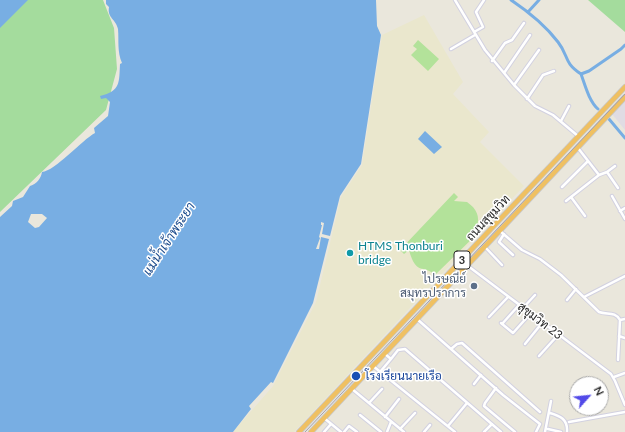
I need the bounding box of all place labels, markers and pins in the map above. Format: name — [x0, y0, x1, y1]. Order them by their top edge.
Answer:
place label: HTMS Thonburi bridge — [358, 239, 443, 267]
marker: HTMS Thonburi bridge — [345, 248, 355, 258]
place label: ไปรษณีย์ สมุทรปราการ — [400, 272, 466, 300]
marker: ไปรษณีย์ สมุทรปราการ — [469, 281, 479, 291]
place label: โรงเรียนนายเรือ — [365, 369, 442, 383]
marker: โรงเรียนนายเรือ — [350, 370, 362, 382]

